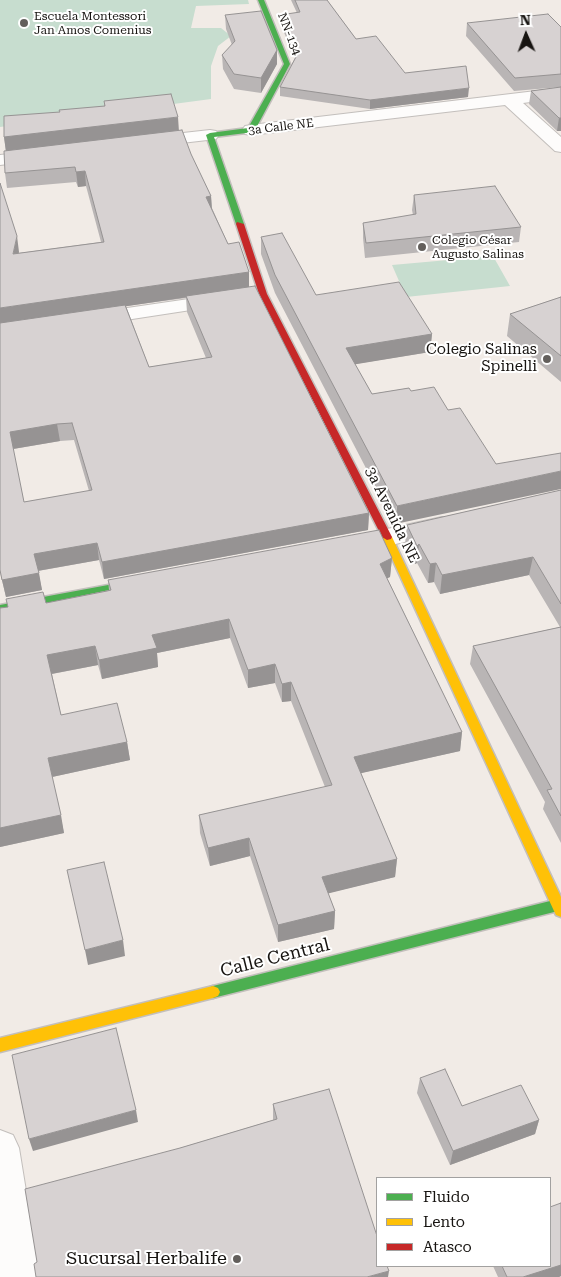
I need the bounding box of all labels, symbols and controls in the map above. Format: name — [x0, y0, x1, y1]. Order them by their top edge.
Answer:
place label: Escuela Montessori Jan Amos Comenius — [34, 9, 152, 37]
north arrow — [501, 10, 551, 60]
street label: NN-134 — [274, 11, 304, 57]
text: N — [520, 12, 531, 28]
marker: Escuela Montessori Jan Amos Comenius — [18, 17, 30, 29]
street label: 3a Calle NE — [248, 116, 314, 138]
place label: Colegio César Augusto Salinas — [432, 233, 524, 261]
marker: Colegio César Augusto Salinas — [416, 241, 428, 253]
place label: Colegio Salinas Spinelli — [426, 341, 537, 376]
marker: Colegio Salinas Spinelli — [541, 353, 553, 365]
street label: 3a Avenida NE — [361, 464, 423, 566]
street label: Calle Central — [218, 934, 332, 982]
legend — [376, 1177, 551, 1267]
text: Fluido — [423, 1188, 470, 1206]
text: Lento — [423, 1213, 465, 1231]
text: Atasco — [423, 1238, 472, 1256]
place label: Sucursal Herbalife — [66, 1248, 227, 1270]
marker: Sucursal Herbalife — [231, 1253, 243, 1265]

